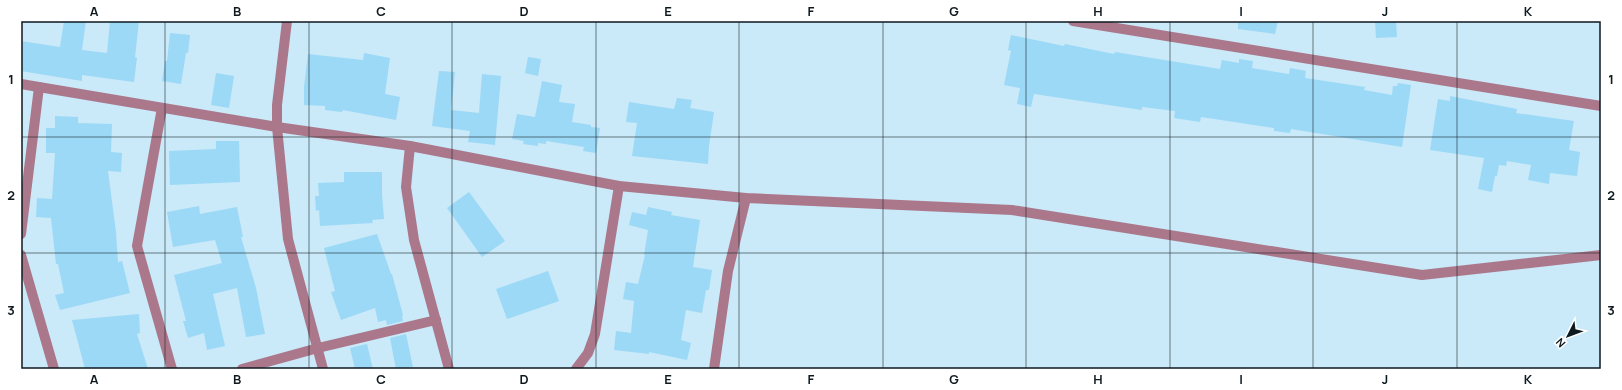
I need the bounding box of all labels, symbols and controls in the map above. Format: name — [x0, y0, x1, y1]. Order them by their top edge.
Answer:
text: A — [90, 2, 99, 20]
text: B — [233, 2, 241, 20]
text: C — [376, 2, 386, 20]
text: D — [519, 2, 529, 20]
text: E — [664, 2, 672, 20]
text: F — [808, 2, 815, 20]
text: G — [949, 2, 959, 20]
text: H — [1093, 2, 1103, 20]
text: I — [1239, 2, 1243, 20]
text: J — [1382, 2, 1388, 20]
text: K — [1524, 2, 1533, 20]
text: 1 — [8, 70, 14, 88]
text: 1 — [1608, 70, 1614, 88]
text: 2 — [7, 186, 15, 204]
text: 2 — [1607, 186, 1615, 204]
text: 3 — [7, 301, 15, 319]
text: 3 — [1607, 301, 1615, 319]
north arrow — [1548, 316, 1588, 356]
text: N — [1552, 335, 1568, 351]
text: A — [90, 370, 99, 388]
text: B — [233, 370, 241, 388]
text: C — [376, 370, 386, 388]
text: D — [519, 370, 529, 388]
text: E — [664, 370, 672, 388]
text: F — [808, 370, 815, 388]
text: G — [949, 370, 959, 388]
text: H — [1093, 370, 1103, 388]
text: I — [1239, 370, 1243, 388]
text: J — [1382, 370, 1388, 388]
text: K — [1524, 370, 1533, 388]

